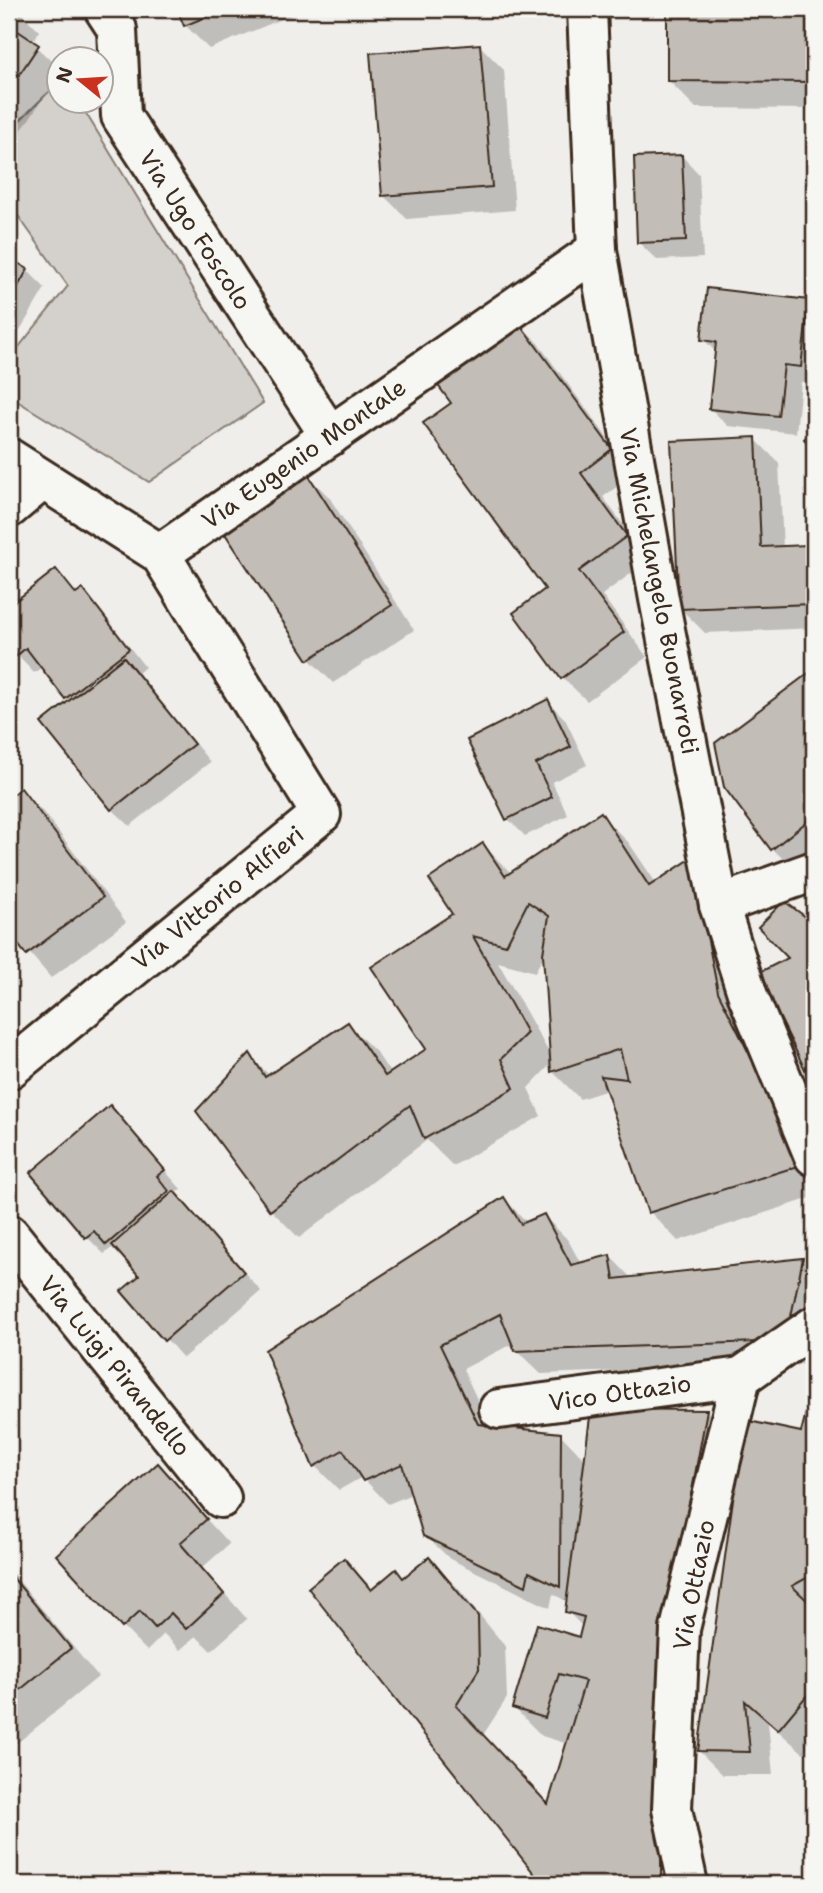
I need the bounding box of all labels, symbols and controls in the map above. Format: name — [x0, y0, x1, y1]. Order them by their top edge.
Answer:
north arrow — [46, 46, 116, 116]
text: N — [50, 64, 79, 86]
street label: Via Ugo Foscolo — [131, 144, 259, 316]
street label: Via Eugenio Montale — [196, 371, 412, 537]
street label: Via Michelangelo Buonarroti — [612, 425, 706, 757]
street label: Via Vittorio Alfieri — [125, 819, 311, 977]
street label: Via Luigi Pirandello — [32, 1269, 198, 1463]
street label: Vico Ottazio — [547, 1367, 693, 1419]
street label: Via Ottazio — [666, 1517, 722, 1653]

